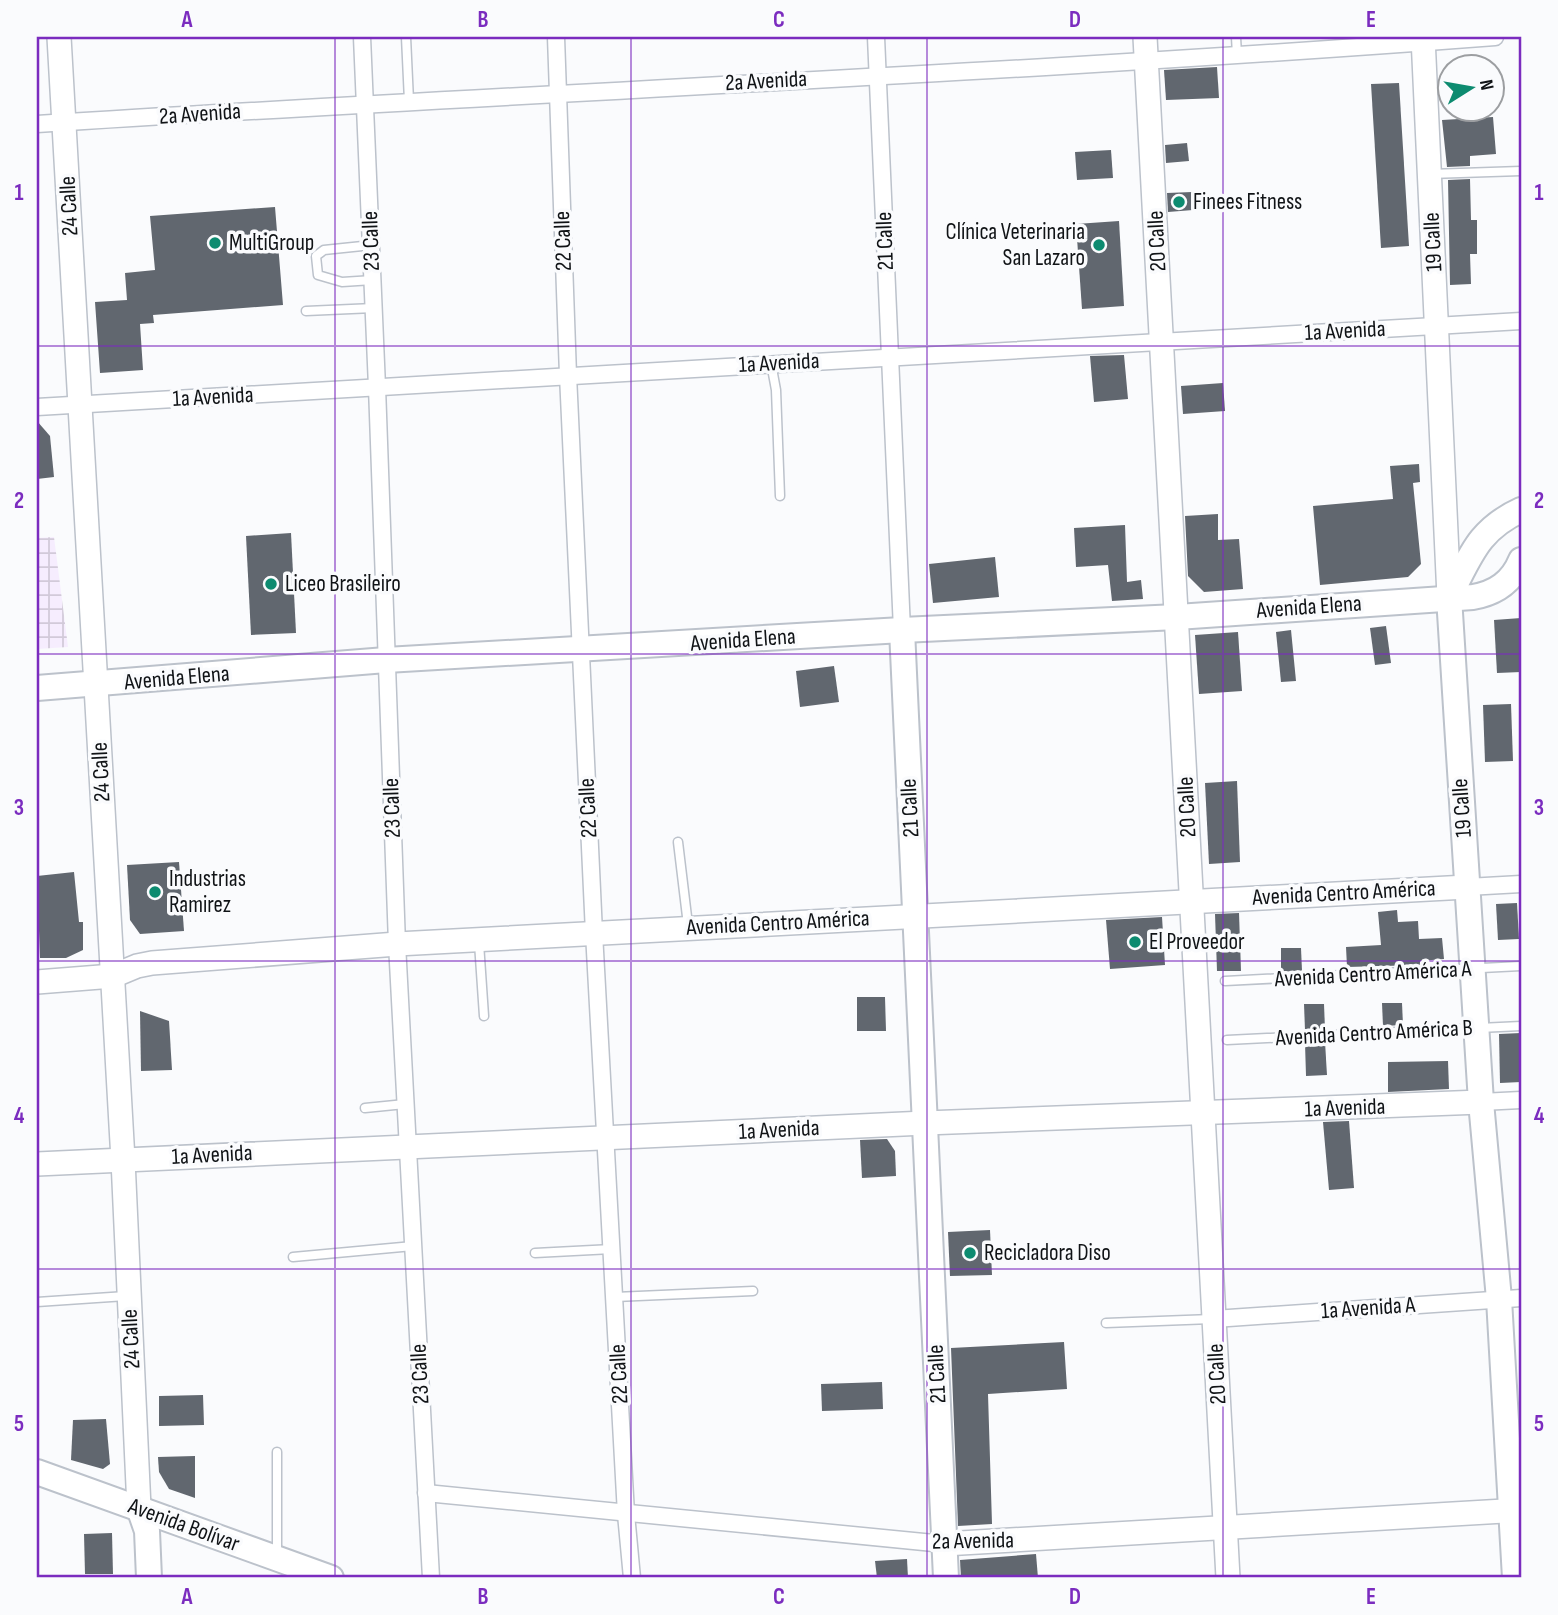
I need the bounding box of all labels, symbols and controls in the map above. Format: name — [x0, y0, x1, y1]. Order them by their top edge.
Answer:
text: A — [181, 6, 194, 34]
text: B — [478, 6, 489, 34]
text: C — [773, 6, 785, 34]
text: D — [1069, 6, 1081, 34]
text: E — [1366, 6, 1376, 34]
north arrow — [1436, 52, 1506, 122]
street label: 2a Avenida — [724, 65, 808, 97]
text: N — [1474, 78, 1498, 92]
street label: 2a Avenida — [158, 97, 242, 131]
street label: 24 Calle — [53, 175, 85, 237]
text: 1 — [14, 179, 24, 207]
text: 1 — [1534, 179, 1544, 207]
place label: Finees Fitness — [1193, 188, 1302, 216]
marker: Finees Fitness — [1171, 194, 1187, 210]
street label: 23 Calle — [356, 210, 386, 272]
street label: 22 Calle — [548, 210, 578, 272]
street label: 20 Calle — [1141, 210, 1173, 272]
street label: 21 Calle — [870, 211, 900, 271]
street label: 19 Calle — [1417, 212, 1449, 272]
place label: Clínica Veterinaria San Lazaro — [946, 218, 1085, 272]
place label: MultiGroup — [229, 229, 314, 257]
marker: MultiGroup — [207, 235, 223, 251]
marker: Clínica Veterinaria San Lazaro — [1091, 237, 1107, 253]
street label: 1a Avenida — [1304, 315, 1386, 347]
street label: 1a Avenida — [738, 347, 820, 379]
street label: 1a Avenida — [172, 381, 254, 413]
text: 2 — [14, 487, 24, 515]
text: 2 — [1534, 487, 1544, 515]
place label: Liceo Brasileiro — [285, 570, 401, 598]
marker: Liceo Brasileiro — [263, 576, 279, 592]
street label: Avenida Elena — [1254, 589, 1363, 625]
street label: Avenida Elena — [688, 622, 797, 658]
street label: Avenida Elena — [122, 659, 231, 697]
street label: 24 Calle — [85, 741, 117, 803]
street label: 20 Calle — [1171, 776, 1203, 838]
street label: 23 Calle — [377, 777, 407, 839]
street label: 22 Calle — [572, 777, 604, 839]
street label: 19 Calle — [1446, 777, 1478, 839]
street label: 21 Calle — [894, 778, 926, 838]
text: 3 — [14, 794, 24, 822]
text: 3 — [1534, 794, 1544, 822]
place label: Industrias Ramirez — [169, 865, 246, 919]
street label: Avenida Centro América — [1251, 874, 1436, 912]
marker: Industrias Ramirez — [147, 884, 163, 900]
street label: Avenida Centro América — [685, 904, 870, 942]
place label: El Proveedor — [1149, 928, 1245, 956]
marker: El Proveedor — [1127, 934, 1143, 950]
street label: Avenida Centro América A — [1273, 955, 1472, 993]
street label: Avenida Centro América B — [1274, 1014, 1473, 1052]
street label: 1a Avenida — [1304, 1093, 1386, 1123]
text: 4 — [14, 1102, 25, 1130]
text: 4 — [1534, 1102, 1545, 1130]
street label: 1a Avenida — [738, 1114, 820, 1146]
street label: 1a Avenida — [171, 1139, 253, 1171]
place label: Recicladora Diso — [984, 1239, 1111, 1267]
marker: Recicladora Diso — [962, 1245, 978, 1261]
street label: 1a Avenida A — [1320, 1291, 1416, 1325]
street label: 24 Calle — [115, 1308, 147, 1370]
street label: 23 Calle — [404, 1343, 436, 1405]
street label: 22 Calle — [603, 1343, 635, 1405]
street label: 20 Calle — [1201, 1343, 1233, 1405]
street label: 21 Calle — [921, 1344, 953, 1404]
text: 5 — [14, 1410, 24, 1438]
text: 5 — [1534, 1410, 1544, 1438]
street label: Avenida Bolívar — [124, 1492, 244, 1558]
street label: 2a Avenida — [932, 1526, 1014, 1556]
text: A — [181, 1583, 194, 1611]
text: B — [478, 1583, 489, 1611]
text: C — [773, 1583, 785, 1611]
text: D — [1069, 1583, 1081, 1611]
text: E — [1366, 1583, 1376, 1611]

